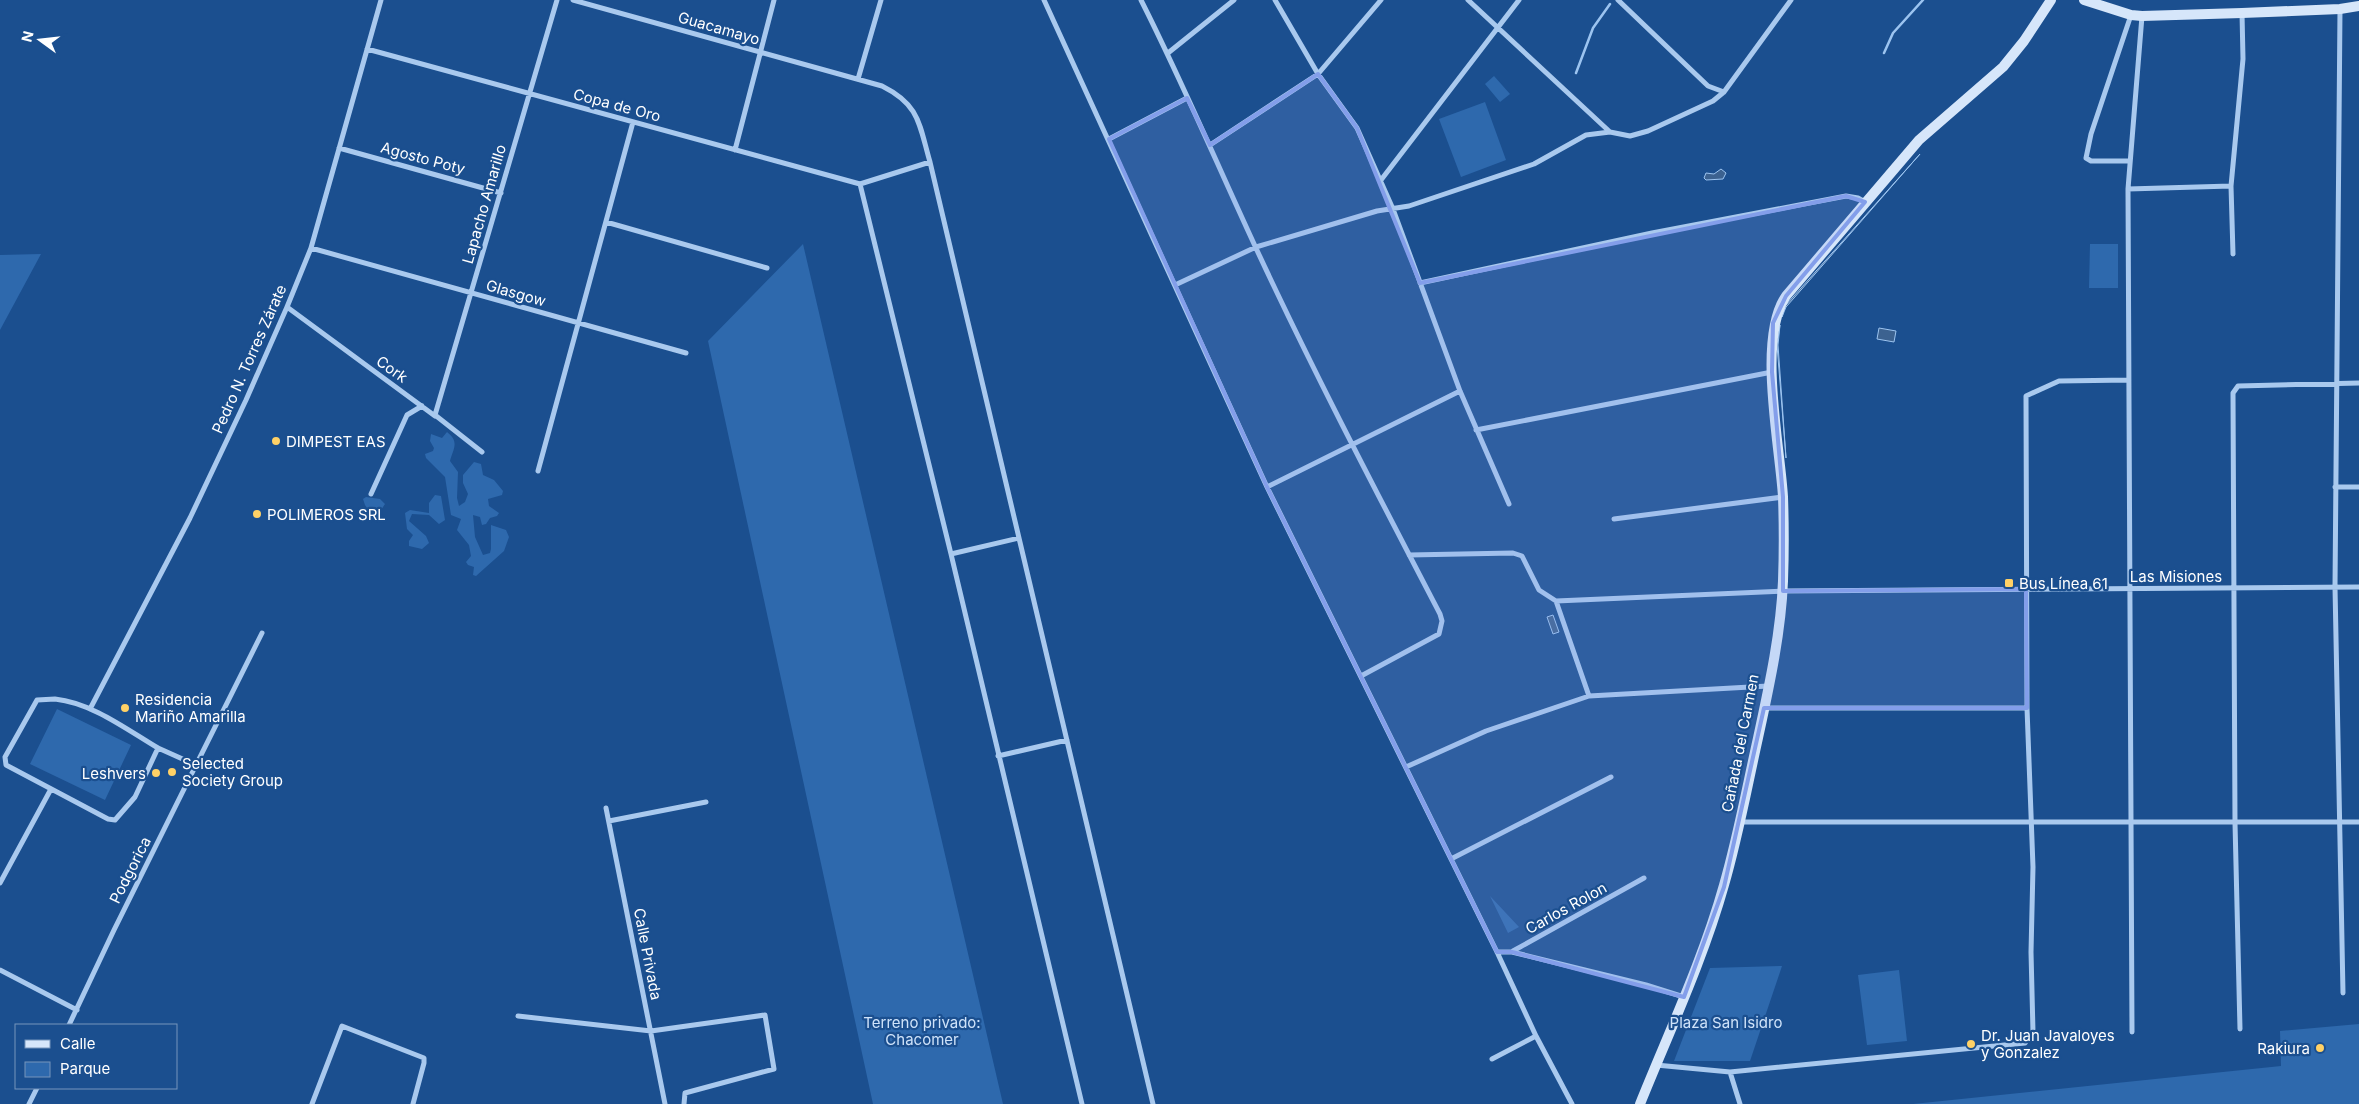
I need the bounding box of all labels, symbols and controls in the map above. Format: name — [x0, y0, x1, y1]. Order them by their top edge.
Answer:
street label: Guacamayo — [676, 7, 762, 49]
north arrow — [15, 15, 65, 65]
text: N — [17, 29, 37, 44]
street label: Copa de Oro — [571, 84, 663, 126]
street label: Agosto Poty — [379, 138, 468, 179]
street label: Lapacho Amarillo — [458, 142, 510, 266]
street label: Glasgow — [484, 275, 548, 311]
street label: Pedro N. Torres Zárate — [208, 282, 290, 436]
street label: Cork — [373, 351, 412, 387]
place label: DIMPEST EAS — [286, 432, 386, 451]
marker: DIMPEST EAS — [270, 435, 282, 447]
place label: POLIMEROS SRL — [267, 505, 386, 524]
marker: POLIMEROS SRL — [251, 508, 263, 520]
street label: Las Misiones — [2130, 567, 2222, 586]
place label: Bus Línea 61 — [2019, 574, 2108, 593]
marker: Bus Línea 61 — [2003, 577, 2015, 589]
street label: Cañada del Carmen — [1717, 672, 1763, 814]
place label: Residencia Mariño Amarilla — [135, 690, 246, 726]
marker: Residencia Mariño Amarilla — [119, 702, 131, 714]
place label: Selected Society Group — [182, 754, 283, 790]
place label: Leshvers — [82, 764, 146, 783]
marker: Selected Society Group — [166, 766, 178, 778]
marker: Leshvers — [150, 767, 162, 779]
street label: Podgorica — [105, 833, 155, 907]
street label: Carlos Rolon — [1522, 878, 1610, 938]
street label: Calle Privada — [630, 906, 666, 1002]
park label: Terreno privado: Chacomer — [863, 1013, 981, 1049]
park label: Plaza San Isidro — [1670, 1013, 1782, 1032]
legend — [15, 1024, 178, 1089]
place label: Dr. Juan Javaloyes y Gonzalez — [1981, 1026, 2115, 1062]
text: Calle — [60, 1034, 95, 1053]
marker: Dr. Juan Javaloyes y Gonzalez — [1965, 1038, 1977, 1050]
place label: Rakiura — [2257, 1039, 2310, 1058]
marker: Rakiura — [2314, 1042, 2326, 1054]
text: Parque — [60, 1059, 110, 1078]

